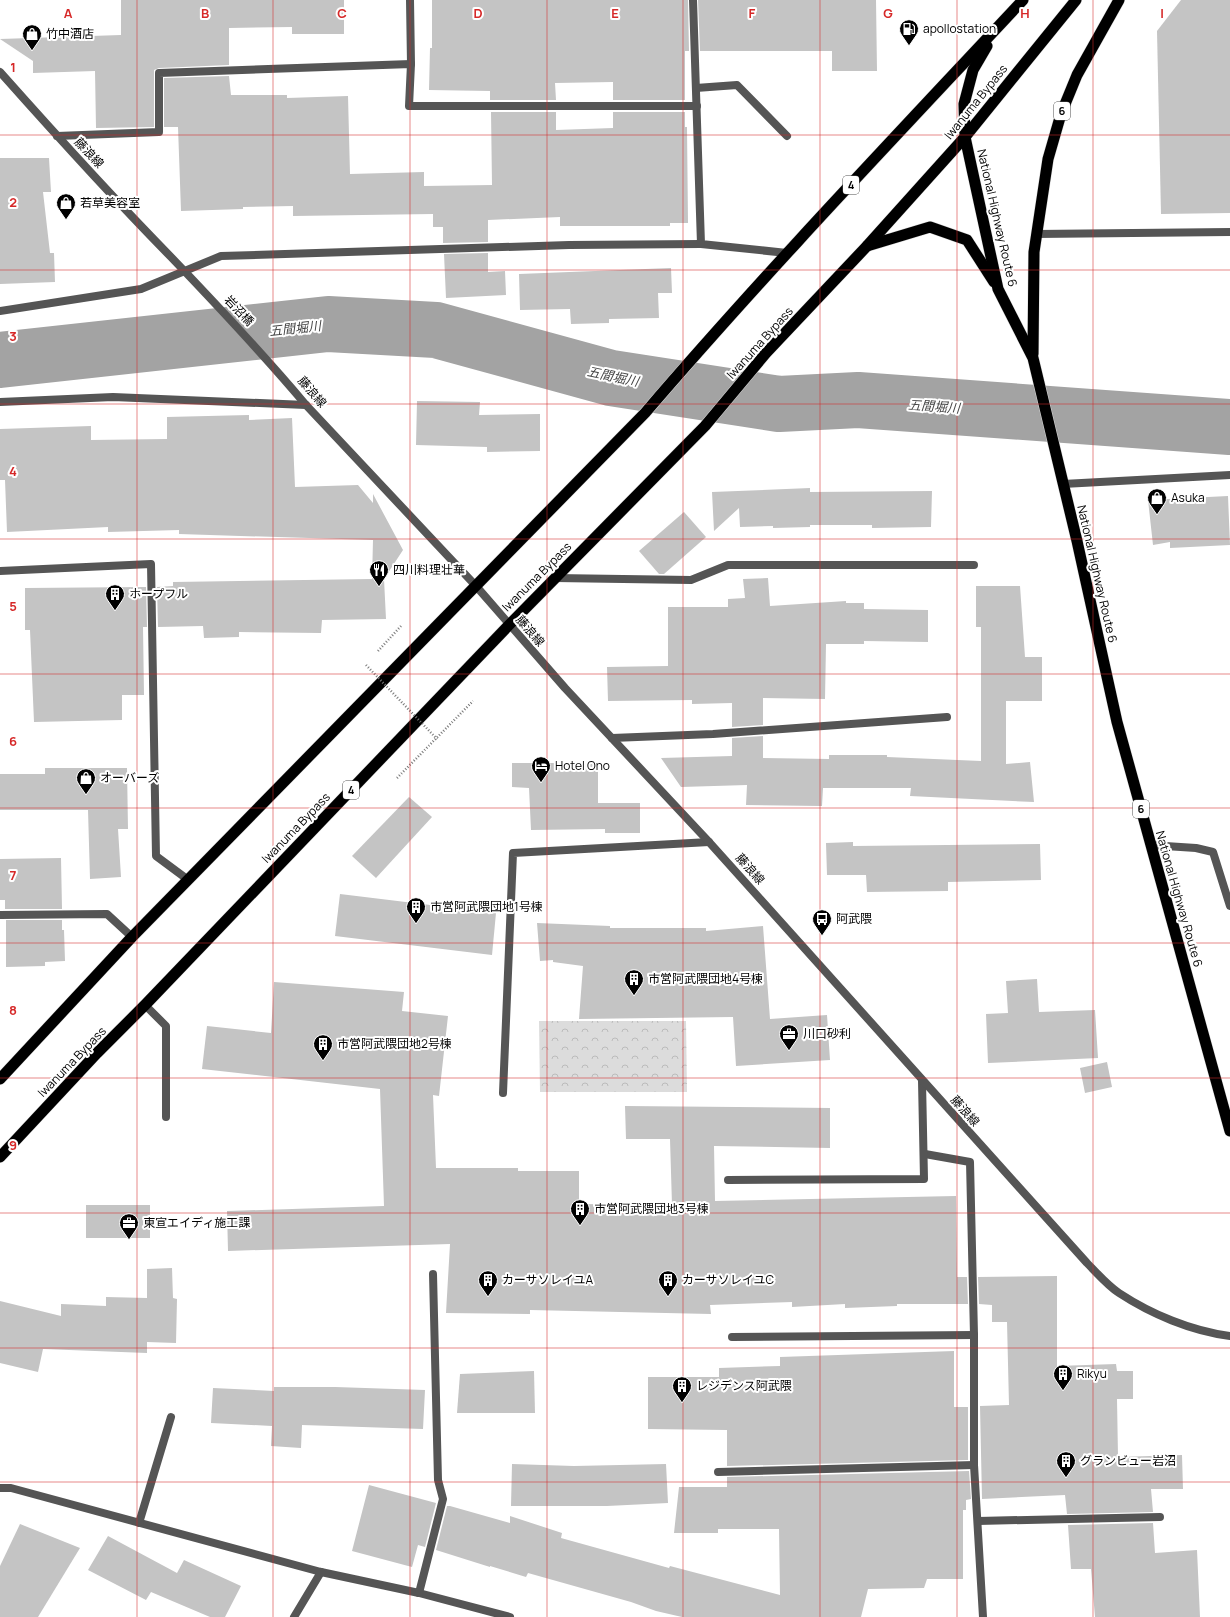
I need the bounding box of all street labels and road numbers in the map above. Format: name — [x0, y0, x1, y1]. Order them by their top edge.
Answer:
street label: Iwanuma Bypass — [940, 61, 1011, 143]
road number: 6 — [1054, 102, 1070, 120]
street label: 藤浪線 — [71, 134, 108, 172]
street label: National Highway Route 6 — [973, 147, 1022, 288]
road number: 4 — [843, 176, 859, 194]
street label: 岩沼橋 — [221, 292, 258, 330]
street label: Iwanuma Bypass — [723, 303, 797, 382]
street label: 藤浪線 — [294, 373, 331, 411]
street label: National Highway Route 6 — [1073, 503, 1122, 644]
street label: Iwanuma Bypass — [498, 538, 575, 615]
street label: 藤浪線 — [512, 612, 549, 650]
road number: 4 — [343, 781, 359, 799]
street label: Iwanuma Bypass — [258, 789, 334, 867]
road number: 6 — [1133, 800, 1149, 818]
street label: National Highway Route 6 — [1152, 829, 1207, 969]
street label: 藤浪線 — [732, 850, 769, 888]
street label: Iwanuma Bypass — [34, 1023, 110, 1101]
street label: 藤浪線 — [947, 1092, 984, 1130]

